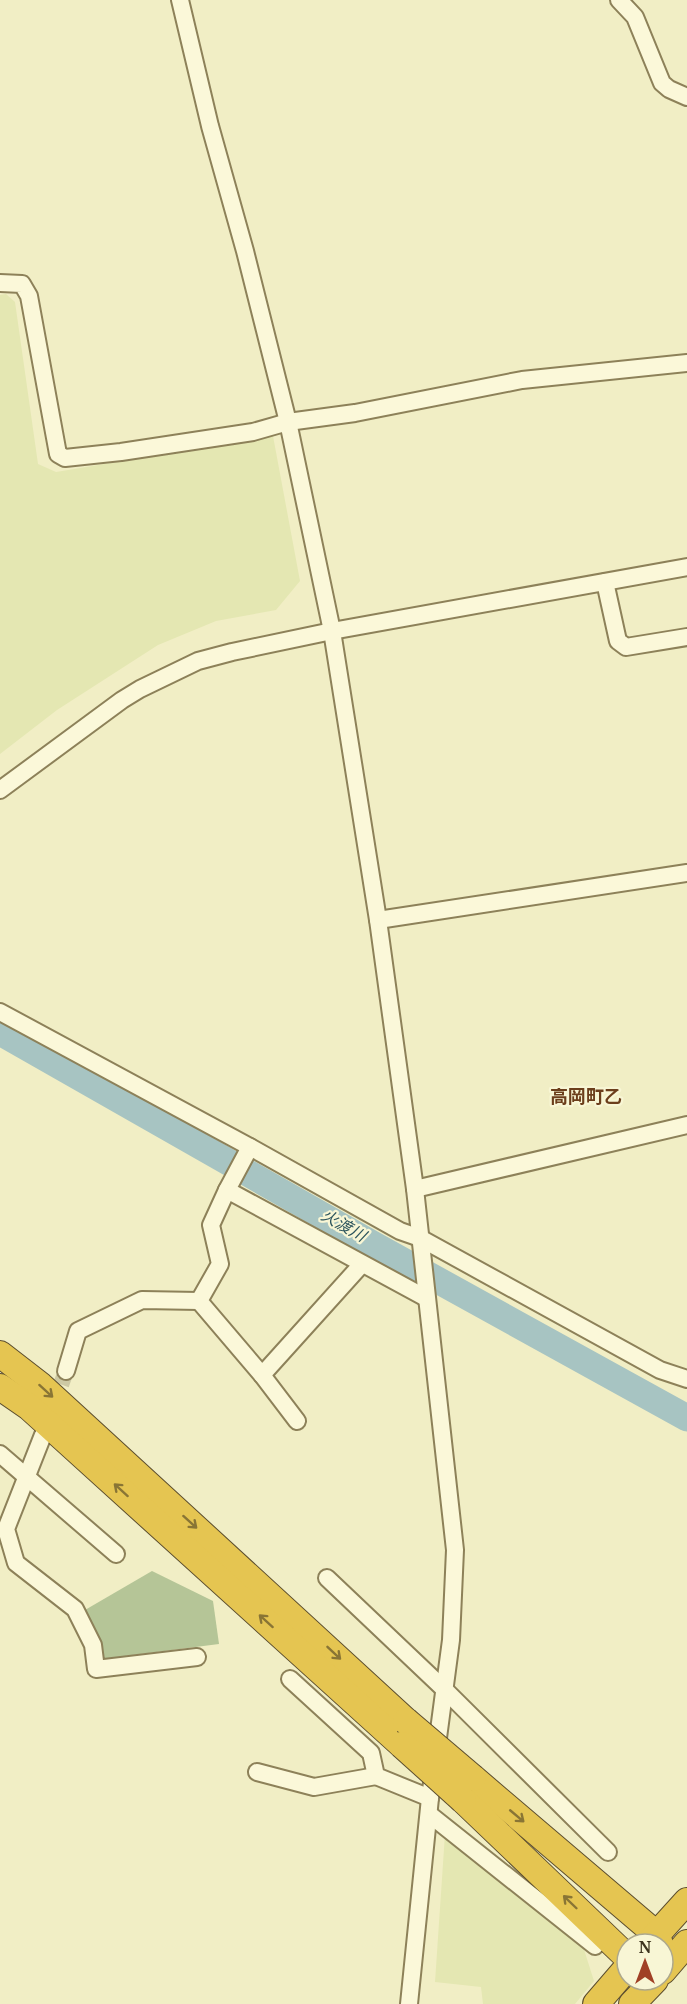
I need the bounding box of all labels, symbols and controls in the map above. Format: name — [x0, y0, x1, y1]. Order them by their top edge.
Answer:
district label: 高岡町乙 — [550, 1084, 622, 1108]
water label: 火渡川 — [318, 1204, 372, 1247]
one-way arrow — [38, 1384, 53, 1398]
one-way arrow — [114, 1483, 129, 1497]
one-way arrow — [182, 1515, 197, 1529]
one-way arrow — [258, 1614, 273, 1628]
one-way arrow — [326, 1646, 341, 1660]
one-way arrow — [509, 1809, 524, 1823]
one-way arrow — [562, 1894, 577, 1909]
north arrow — [615, 1932, 675, 1992]
text: N — [639, 1936, 652, 1958]

